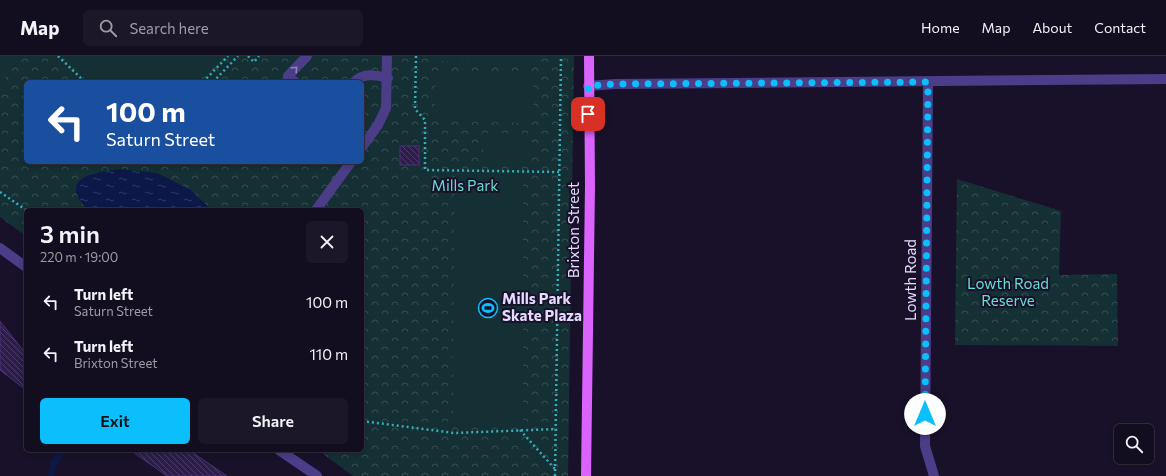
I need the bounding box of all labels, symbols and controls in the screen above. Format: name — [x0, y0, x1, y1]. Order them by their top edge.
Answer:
search box — [83, 10, 363, 46]
text: Map — [20, 16, 59, 39]
icon: search — [97, 17, 119, 39]
text: Search here — [129, 19, 209, 37]
text: Home — [921, 19, 960, 36]
text: Map — [982, 19, 1010, 36]
text: About — [1032, 19, 1072, 36]
text: Contact — [1094, 19, 1146, 36]
one-way arrow — [290, 66, 298, 74]
text: 100 m — [106, 94, 186, 128]
icon: left — [40, 96, 92, 148]
pin — [571, 97, 605, 131]
icon: arrive — [577, 103, 599, 125]
text: Saturn Street — [106, 128, 215, 150]
park label: Mills Park — [432, 176, 498, 194]
street label: Brixton Street — [564, 182, 582, 278]
text: 3 min — [40, 219, 100, 248]
button: close — [306, 221, 348, 263]
street label: Lowth Road — [901, 239, 919, 321]
text: 220 m · 19:00 — [40, 249, 118, 265]
park label: Lowth Road Reserve — [967, 274, 1049, 309]
text: Turn left — [74, 285, 133, 303]
place label: Mills Park Skate Plaza — [502, 289, 582, 324]
icon: left — [40, 291, 62, 313]
text: 100 m — [306, 293, 348, 311]
sports icon: Mills Park Skate Plaza — [477, 297, 499, 319]
text: Saturn Street — [74, 303, 153, 319]
text: Turn left — [74, 337, 133, 355]
icon: left — [40, 343, 62, 365]
text: 110 m — [309, 345, 348, 363]
text: Brixton Street — [74, 355, 158, 371]
position arrow — [904, 393, 946, 435]
button: Exit — [40, 398, 190, 444]
button: Share — [198, 398, 348, 444]
map controls — [1114, 424, 1154, 464]
button: search — [1114, 424, 1154, 464]

